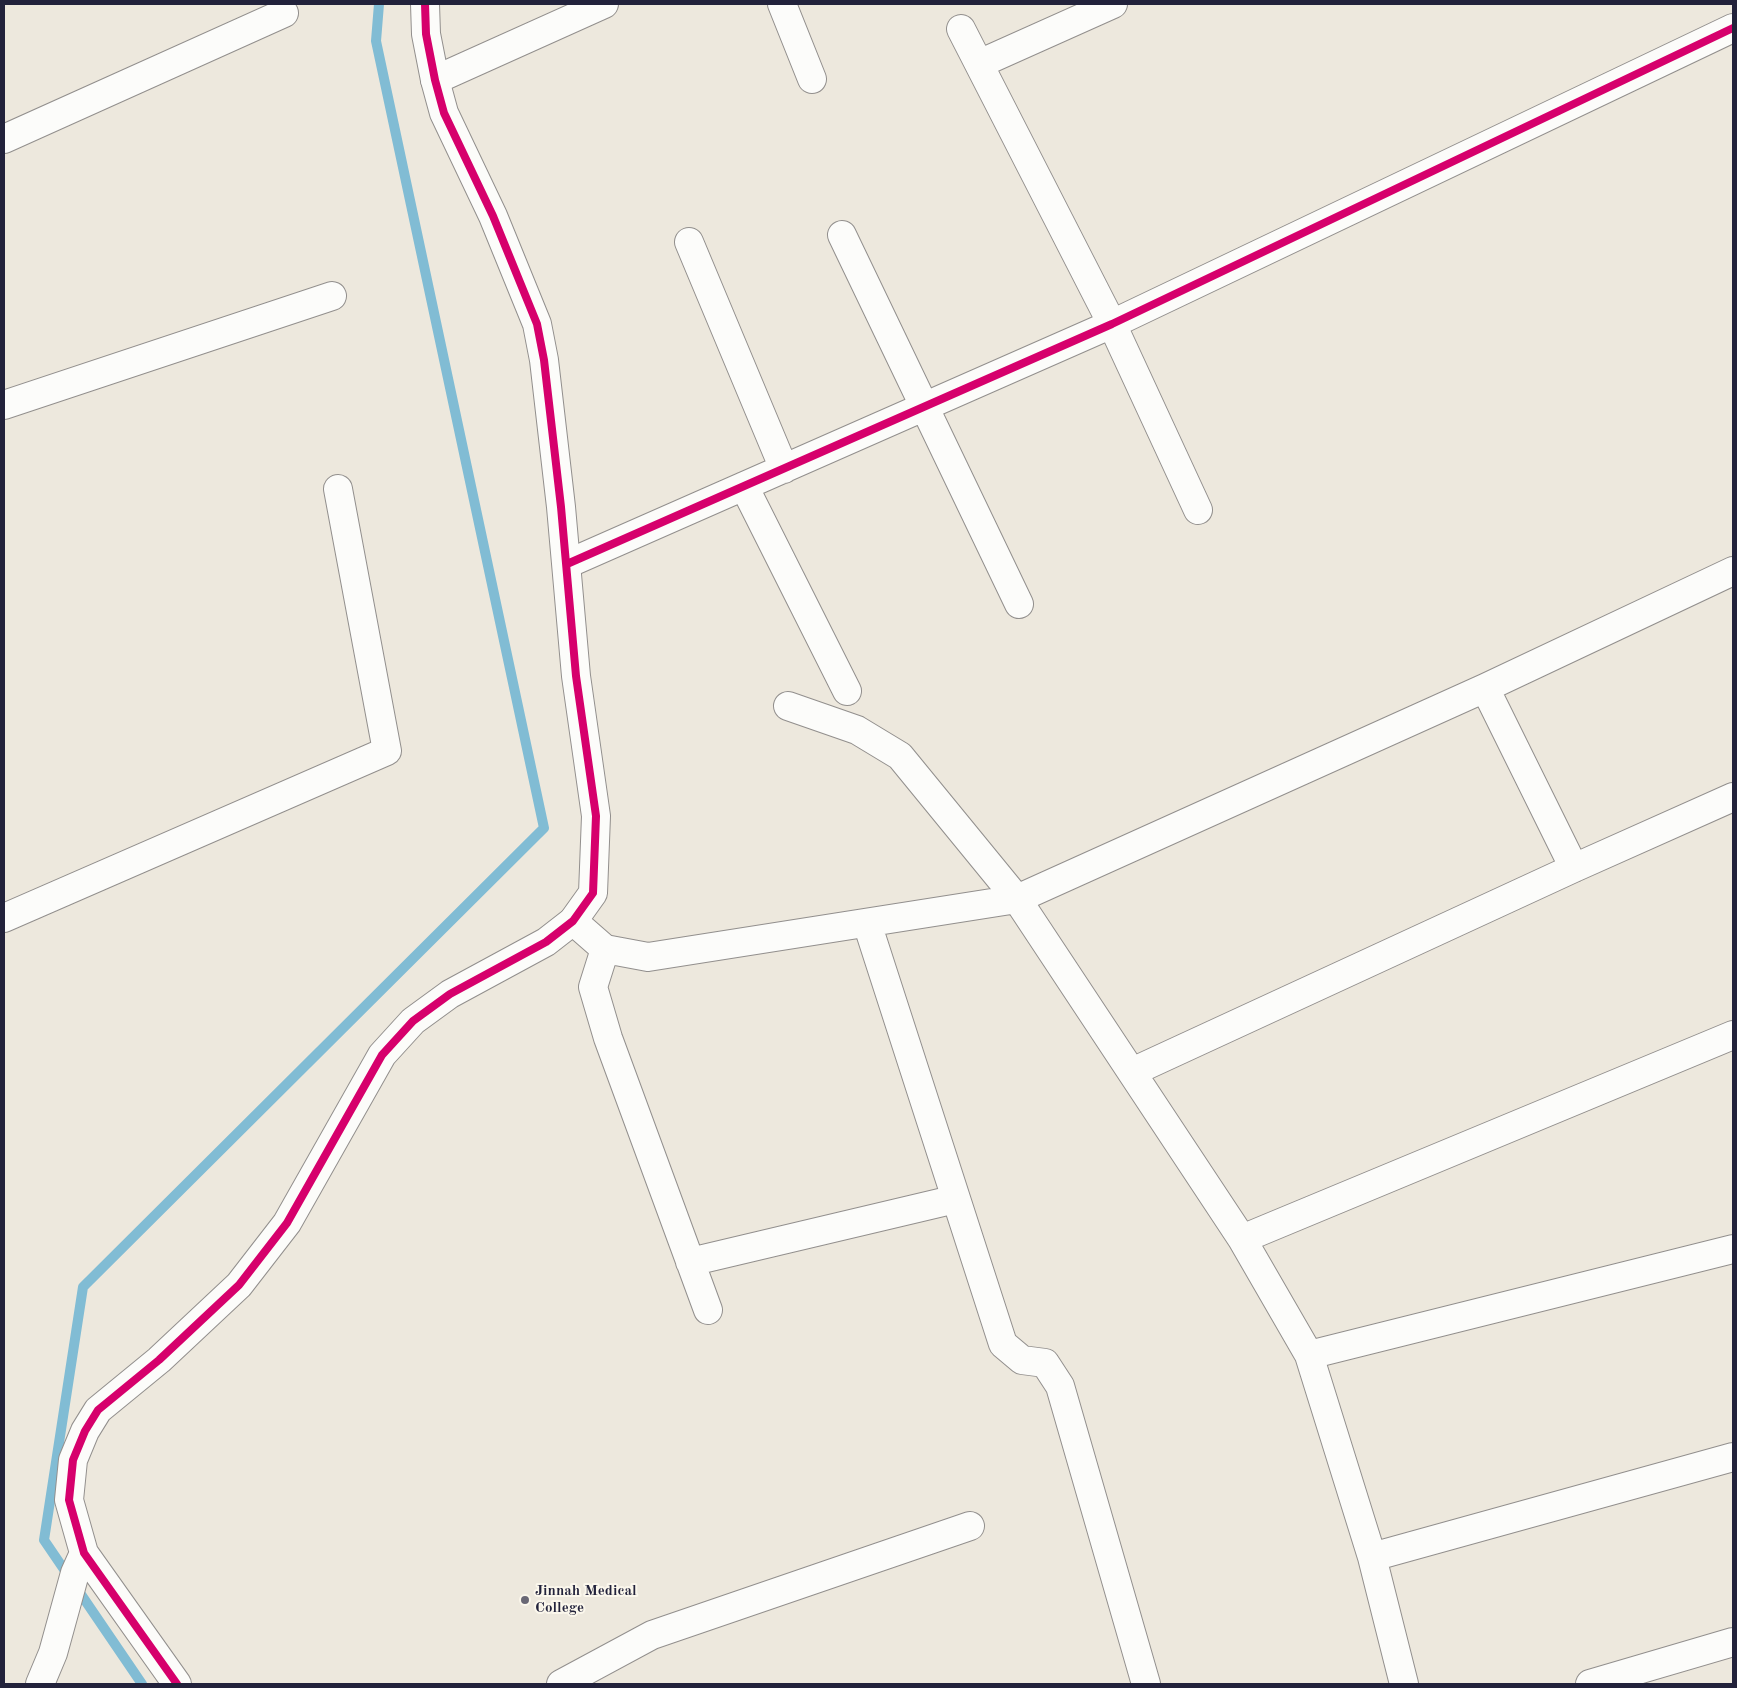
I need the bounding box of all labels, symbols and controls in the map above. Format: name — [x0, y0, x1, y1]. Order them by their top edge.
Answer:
place label: Jinnah Medical College — [535, 1582, 637, 1617]
marker: Jinnah Medical College — [519, 1594, 531, 1606]

